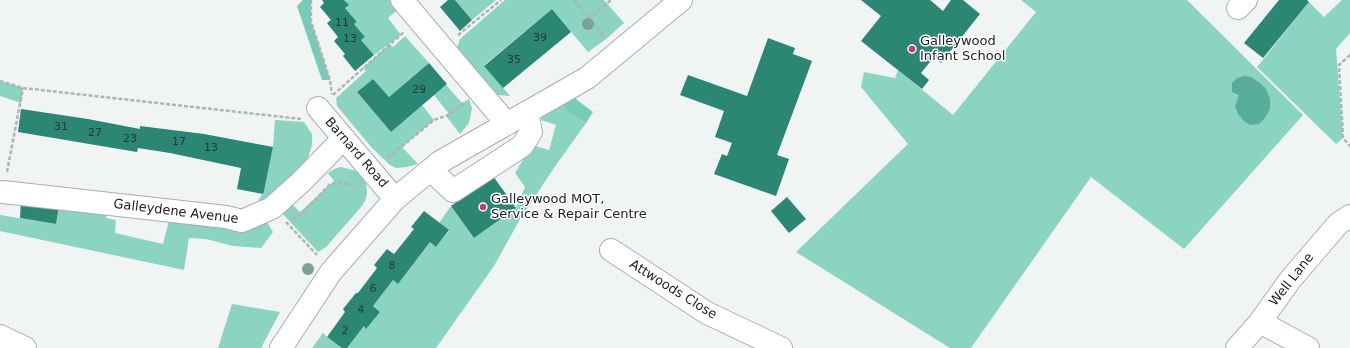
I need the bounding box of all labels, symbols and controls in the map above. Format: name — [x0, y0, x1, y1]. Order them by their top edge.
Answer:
house number: 11 — [335, 16, 349, 30]
house number: 39 — [533, 31, 547, 45]
house number: 13 — [343, 32, 357, 46]
place label: Galleywood Infant School — [920, 34, 1005, 65]
marker: Galleywood Infant School — [907, 44, 917, 54]
house number: 35 — [507, 53, 521, 67]
house number: 29 — [412, 83, 426, 97]
street label: Barnard Road — [321, 115, 391, 191]
house number: 31 — [54, 120, 68, 134]
house number: 27 — [88, 126, 102, 140]
house number: 23 — [123, 132, 137, 146]
house number: 17 — [172, 135, 186, 149]
house number: 13 — [204, 141, 218, 155]
place label: Galleywood MOT, Service & Repair Centre — [491, 192, 647, 223]
street label: Galleydene Avenue — [113, 197, 239, 227]
marker: Galleywood MOT, Service & Repair Centre — [478, 202, 488, 212]
street label: Well Lane — [1266, 250, 1318, 310]
street label: Attwoods Close — [626, 257, 720, 323]
house number: 8 — [389, 259, 395, 273]
house number: 6 — [370, 282, 376, 296]
house number: 4 — [358, 303, 364, 317]
house number: 2 — [342, 324, 348, 338]

